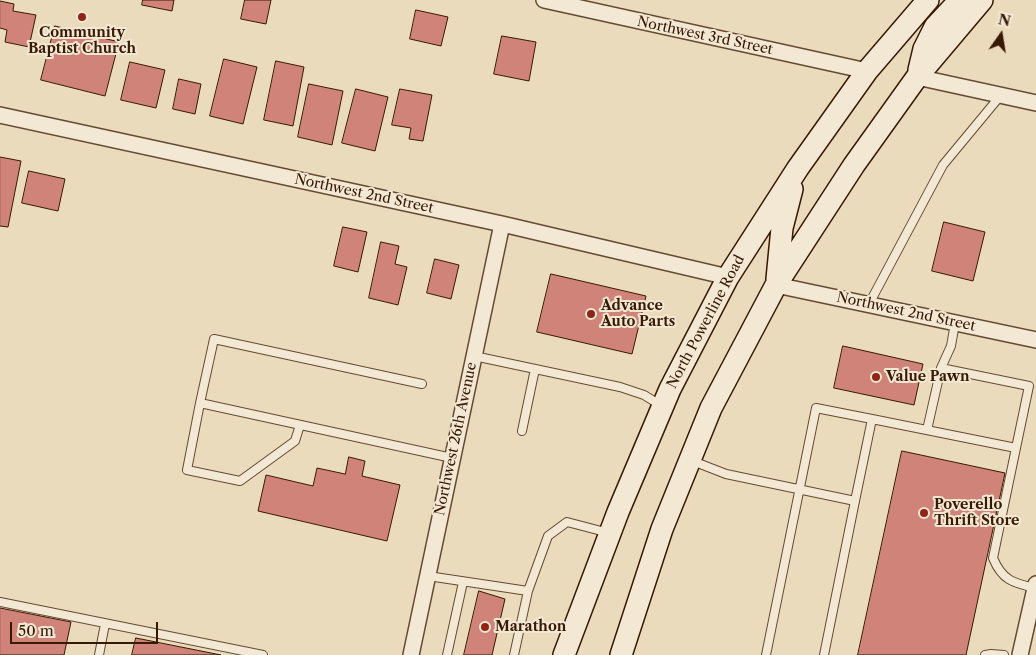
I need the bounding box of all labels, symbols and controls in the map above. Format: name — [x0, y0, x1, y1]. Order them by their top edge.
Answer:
north arrow — [976, 10, 1026, 60]
text: N — [996, 10, 1012, 31]
marker: Community Baptist Church — [76, 11, 88, 23]
street label: Northwest 3rd Street — [636, 13, 774, 59]
place label: Community Baptist Church — [28, 25, 136, 58]
street label: Northwest 2nd Street — [293, 171, 435, 217]
street label: North Powerline Road — [664, 252, 748, 392]
street label: Northwest 2nd Street — [835, 289, 977, 335]
place label: Advance Auto Parts — [601, 298, 675, 331]
marker: Advance Auto Parts — [585, 308, 597, 320]
street label: Northwest 26th Avenue — [432, 361, 480, 517]
place label: Value Pawn — [886, 369, 970, 385]
marker: Value Pawn — [870, 371, 882, 383]
place label: Poverello Thrift Store — [934, 497, 1019, 530]
marker: Poverello Thrift Store — [918, 507, 930, 519]
scale bar — [12, 612, 160, 644]
place label: Marathon — [495, 619, 566, 635]
text: 50 m — [18, 621, 54, 640]
marker: Marathon — [479, 621, 491, 633]

